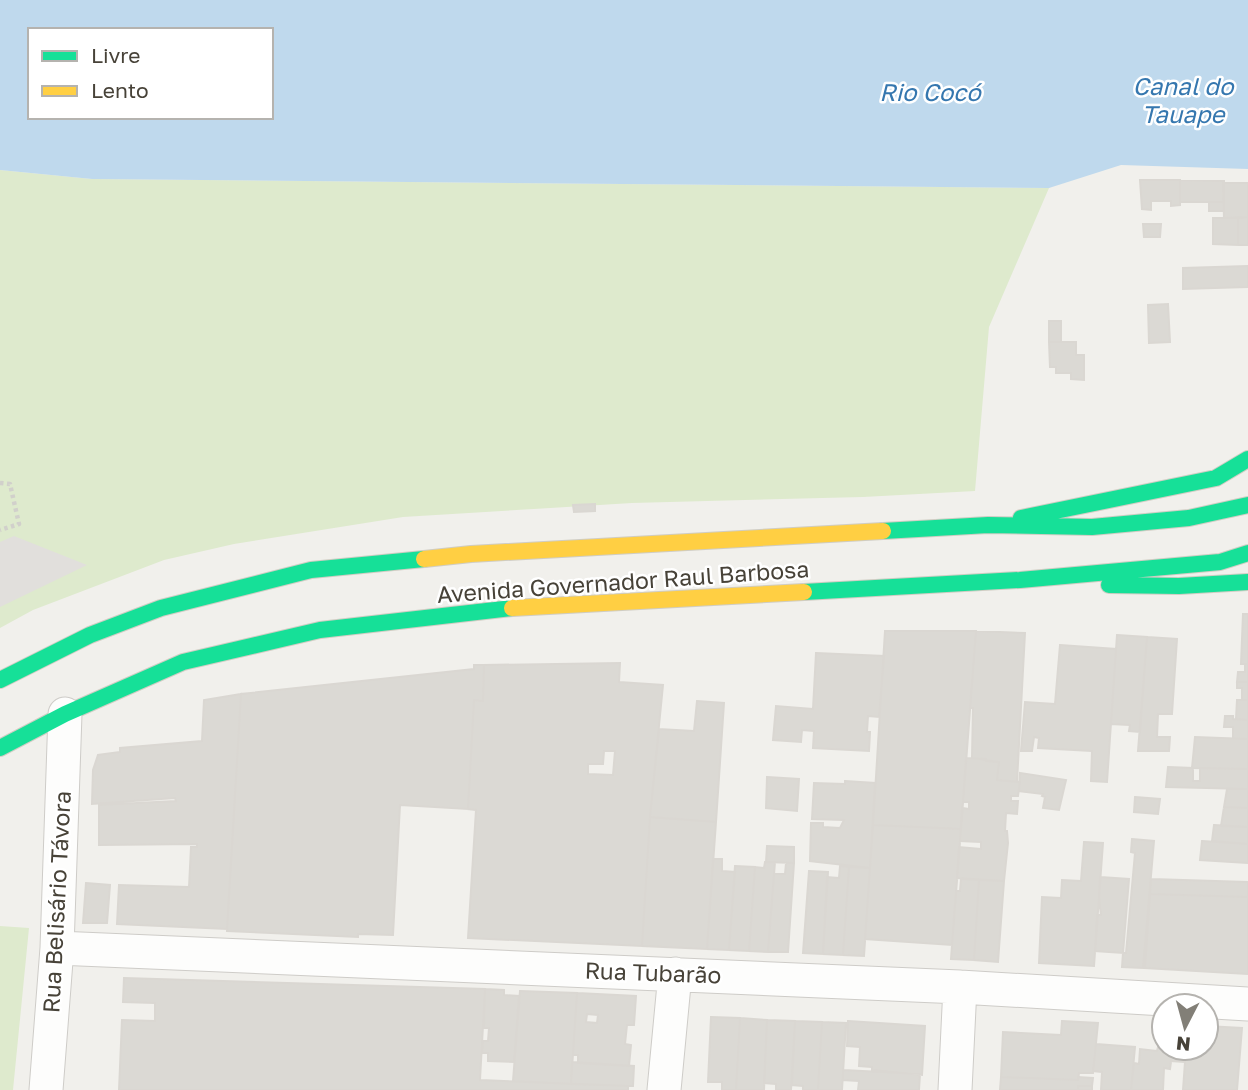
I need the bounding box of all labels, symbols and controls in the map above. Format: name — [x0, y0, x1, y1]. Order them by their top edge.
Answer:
legend — [28, 28, 273, 119]
text: Livre — [91, 42, 141, 68]
water label: Canal do Tauape — [1132, 71, 1235, 128]
text: Lento — [91, 77, 149, 103]
water label: Rio Cocó — [879, 77, 983, 106]
street label: Avenida Governador Raul Barbosa — [436, 554, 810, 608]
street label: Rua Belisário Távora — [36, 790, 76, 1014]
street label: Rua Tubarão — [584, 956, 722, 988]
north arrow — [1150, 992, 1220, 1062]
text: N — [1175, 1032, 1192, 1057]

